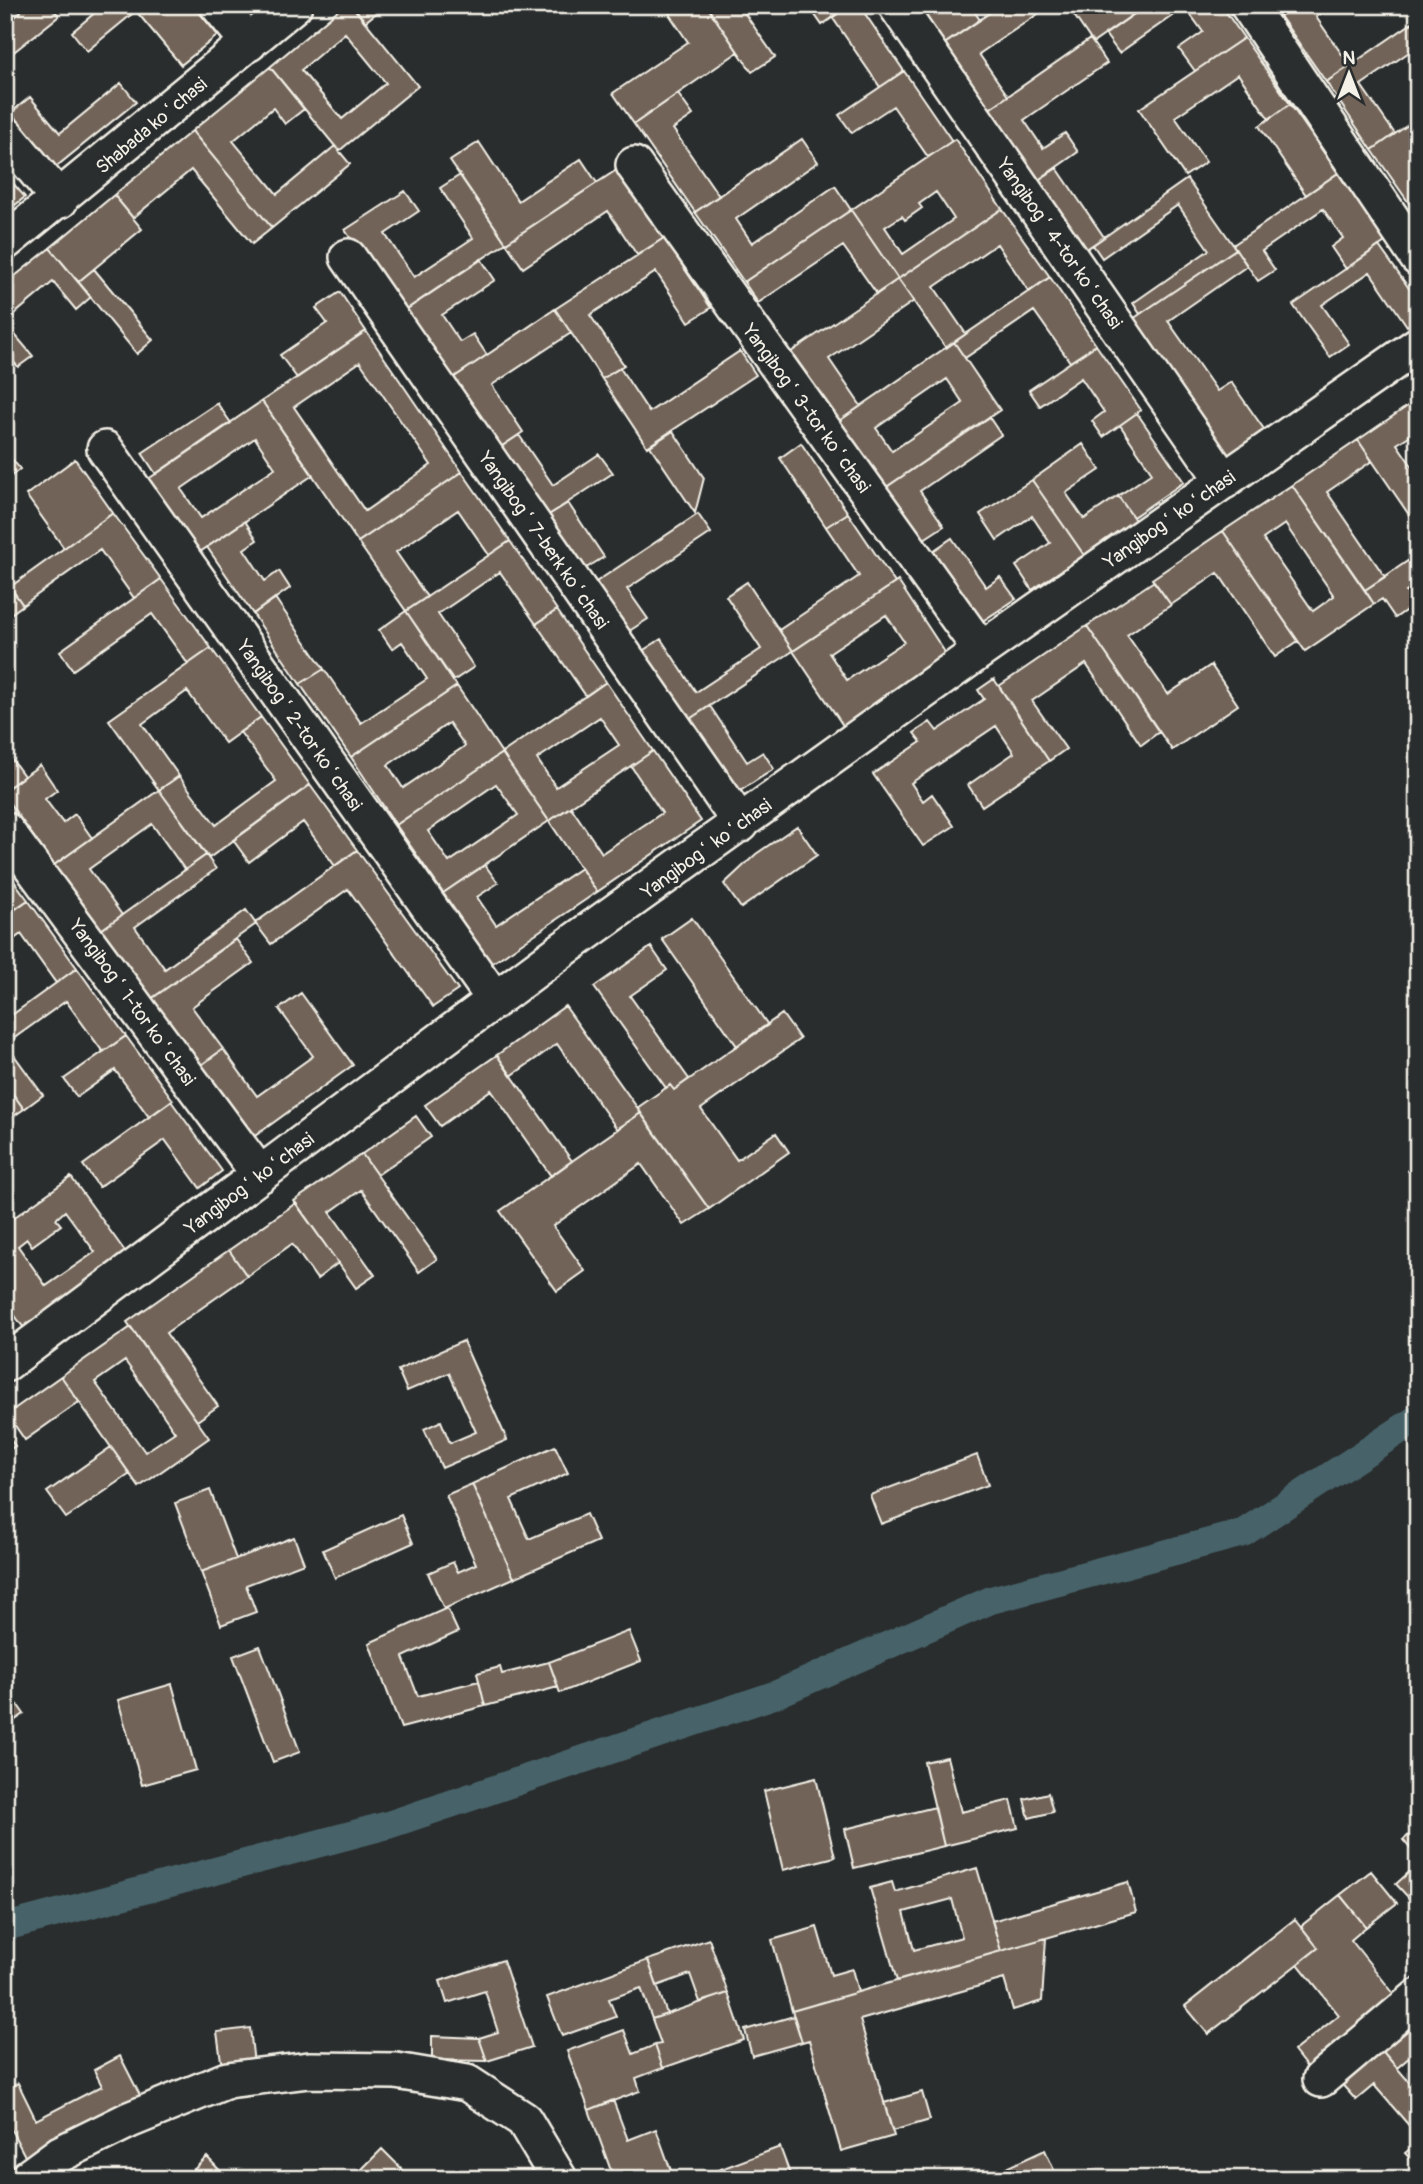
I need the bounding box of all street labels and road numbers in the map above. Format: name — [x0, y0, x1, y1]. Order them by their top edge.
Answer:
street label: Shabada koʻchasi — [91, 72, 212, 179]
street label: Yangibogʻ 4-tor koʻchasi — [990, 153, 1127, 334]
street label: Yangibogʻ 3-tor koʻchasi — [736, 319, 876, 498]
street label: Yangibogʻ 7-berk koʻchasi — [472, 446, 614, 634]
street label: Yangibogʻ koʻchasi — [1098, 465, 1240, 575]
street label: Yangibogʻ 2-tor koʻchasi — [231, 635, 367, 816]
street label: Yangibogʻ koʻchasi — [636, 793, 777, 905]
street label: Yangibogʻ 1-tor koʻchasi — [63, 914, 201, 1091]
street label: Yangibogʻ koʻchasi — [179, 1127, 319, 1241]

